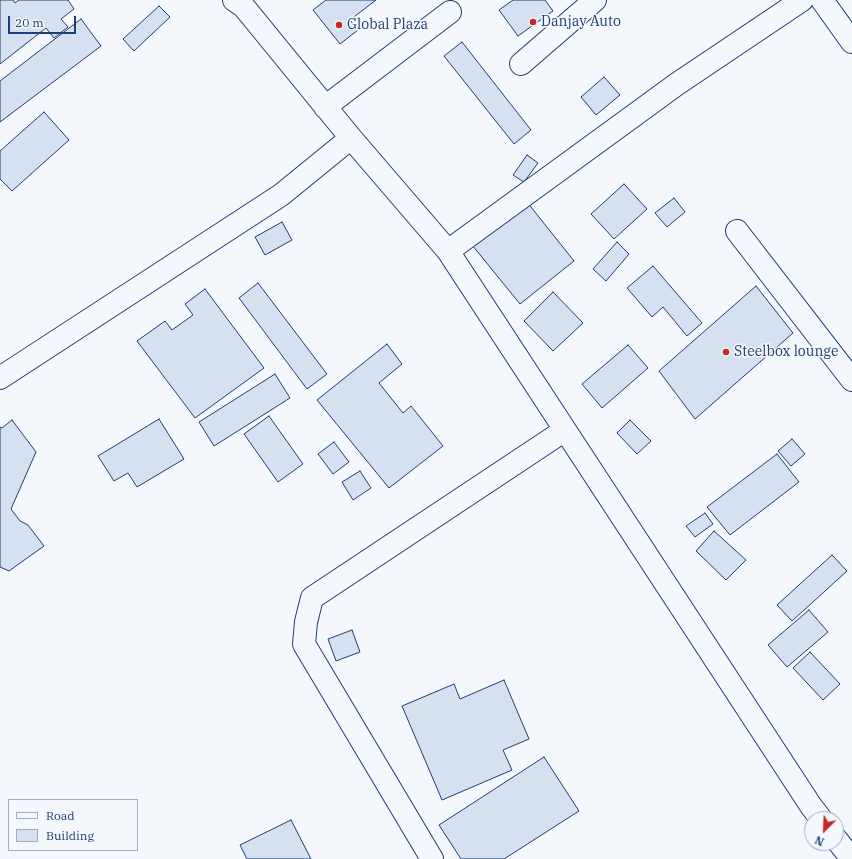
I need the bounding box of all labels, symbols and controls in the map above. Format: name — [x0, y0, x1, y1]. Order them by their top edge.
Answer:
scale bar — [10, 8, 78, 34]
place label: Danjay Auto — [541, 14, 621, 30]
text: 20 m — [15, 15, 44, 30]
place label: Global Plaza — [347, 17, 428, 33]
marker: Danjay Auto — [528, 17, 538, 27]
marker: Global Plaza — [334, 20, 344, 30]
place label: Steelbox lounge — [734, 344, 838, 360]
marker: Steelbox lounge — [721, 347, 731, 357]
legend — [8, 799, 138, 851]
text: Road — [46, 808, 75, 823]
north arrow — [804, 811, 844, 851]
text: Building — [46, 828, 94, 843]
text: N — [813, 833, 826, 849]

